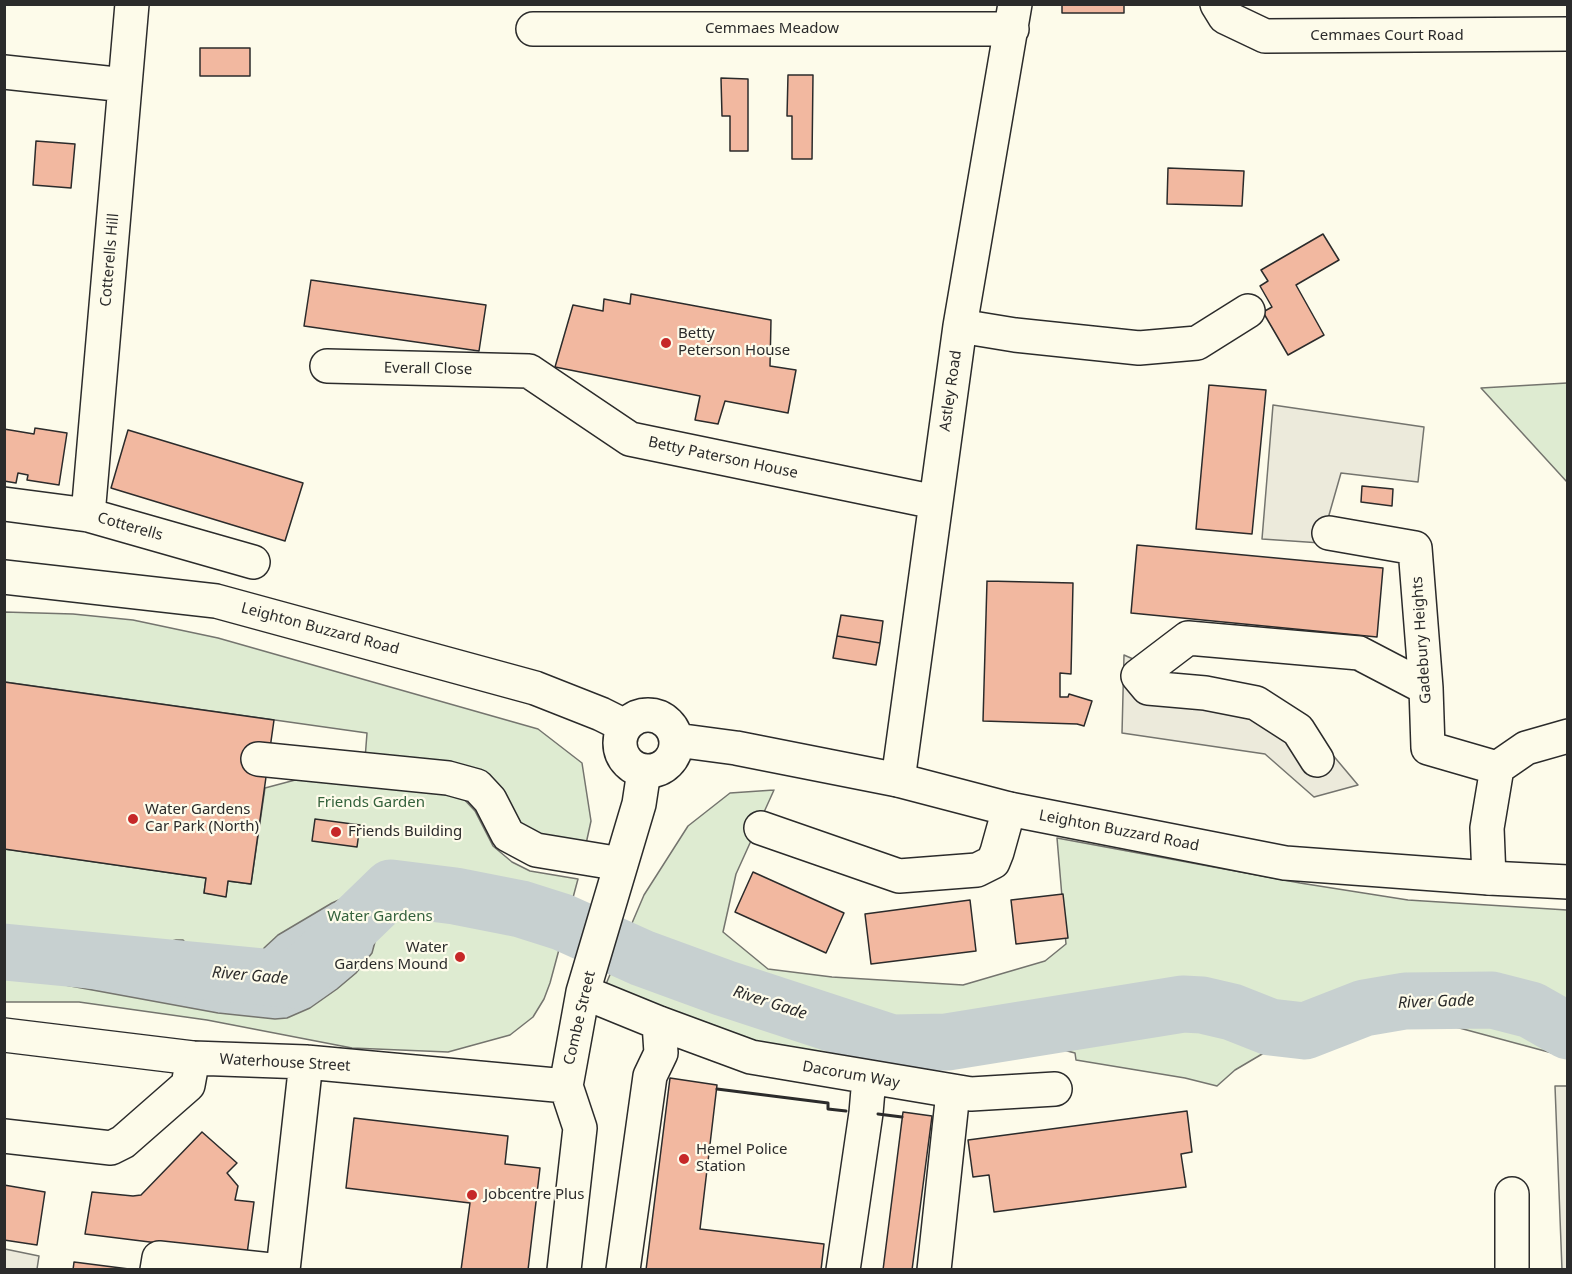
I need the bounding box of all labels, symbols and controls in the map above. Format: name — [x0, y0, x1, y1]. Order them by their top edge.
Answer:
street label: Cemmaes Meadow — [705, 20, 839, 38]
street label: Cemmaes Court Road — [1310, 27, 1464, 45]
street label: Cotterells Hill — [97, 213, 123, 307]
place label: Betty Peterson House — [678, 325, 790, 360]
marker: Betty Peterson House — [659, 336, 673, 350]
street label: Astley Road — [936, 349, 966, 433]
street label: Everall Close — [384, 359, 472, 379]
street label: Betty Paterson House — [646, 433, 800, 483]
street label: Cotterells — [95, 509, 165, 545]
street label: Gadebury Heights — [1409, 576, 1435, 704]
street label: Leighton Buzzard Road — [239, 599, 401, 659]
park label: Friends Garden — [317, 794, 425, 812]
place label: Water Gardens Car Park (North) — [145, 801, 259, 836]
street label: Leighton Buzzard Road — [1037, 807, 1201, 855]
marker: Water Gardens Car Park (North) — [126, 812, 140, 826]
place label: Friends Building — [348, 823, 462, 841]
marker: Friends Building — [329, 825, 343, 839]
park label: Water Gardens — [327, 908, 433, 926]
place label: Water Gardens Mound — [334, 939, 448, 974]
marker: Water Gardens Mound — [453, 950, 467, 964]
water label: River Gade — [211, 963, 289, 989]
street label: Combe Street — [560, 969, 600, 1067]
water label: River Gade — [731, 982, 809, 1024]
water label: River Gade — [1397, 991, 1475, 1013]
street label: Waterhouse Street — [219, 1051, 351, 1075]
street label: Dacorum Way — [801, 1058, 901, 1092]
place label: Hemel Police Station — [696, 1141, 787, 1176]
marker: Hemel Police Station — [677, 1152, 691, 1166]
place label: Jobcentre Plus — [484, 1186, 584, 1204]
marker: Jobcentre Plus — [465, 1188, 479, 1202]

